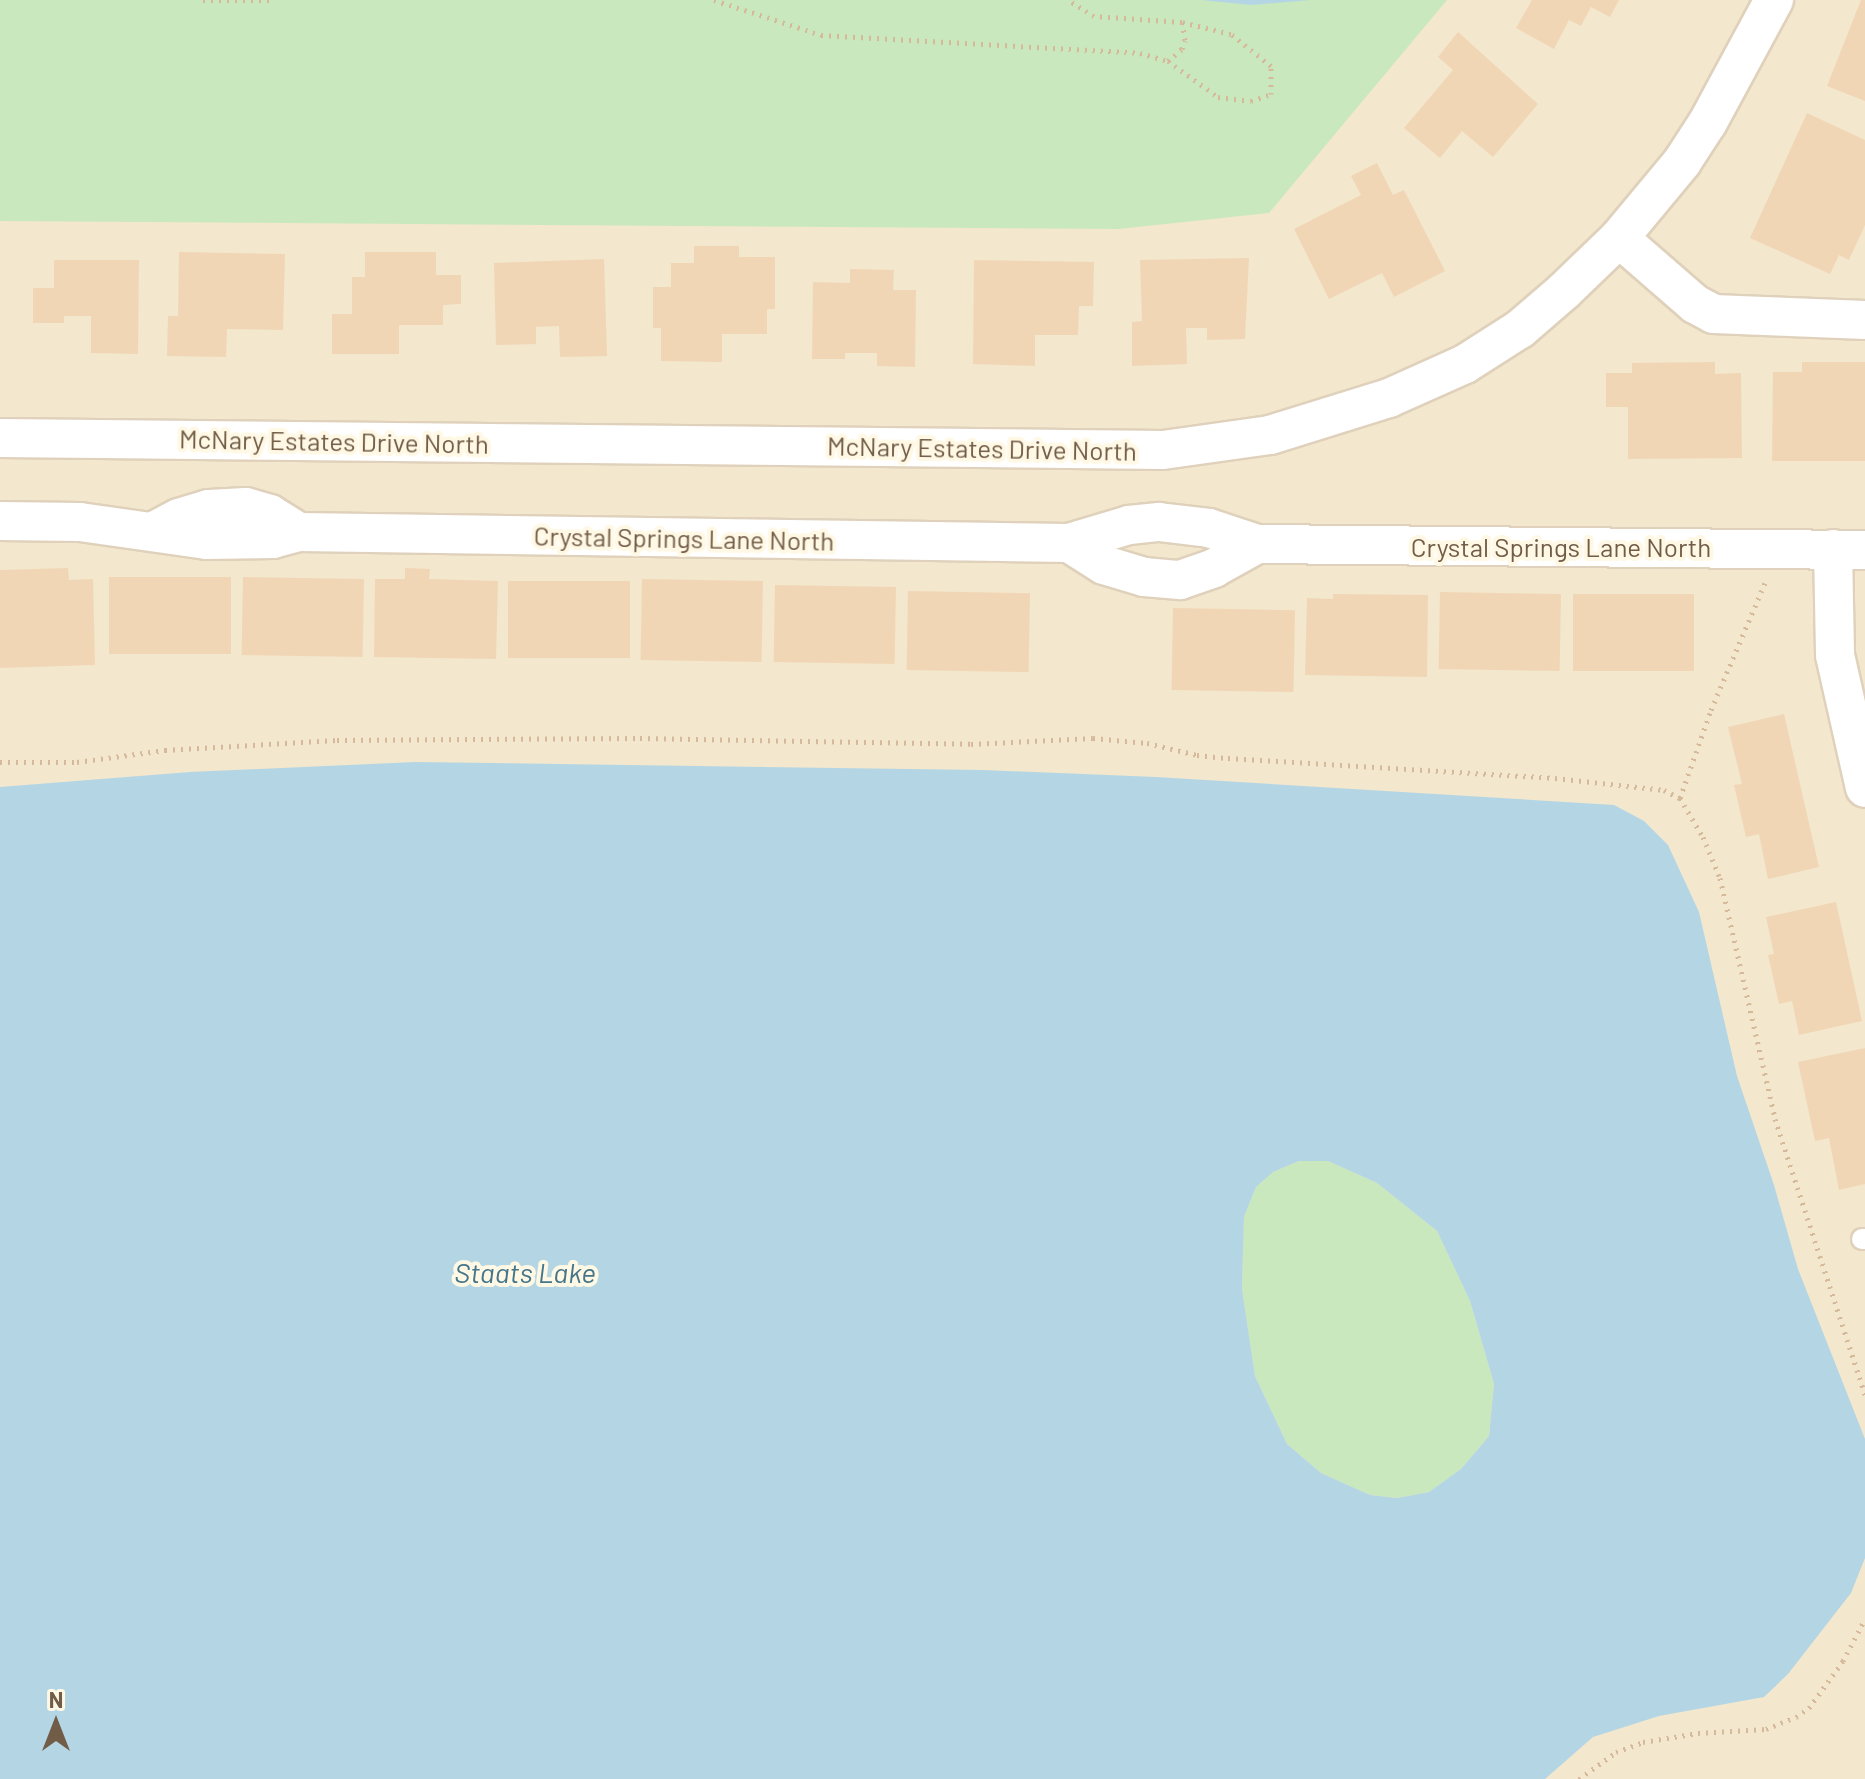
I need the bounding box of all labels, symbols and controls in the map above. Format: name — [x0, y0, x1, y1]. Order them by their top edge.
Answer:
street label: McNary Estates Drive North — [179, 423, 489, 459]
street label: McNary Estates Drive North — [827, 430, 1137, 466]
street label: Crystal Springs Lane North — [533, 520, 835, 556]
street label: Crystal Springs Lane North — [1411, 531, 1711, 563]
water label: Staats Lake — [454, 1255, 596, 1289]
north arrow — [16, 1683, 96, 1763]
text: N — [49, 1686, 63, 1712]

